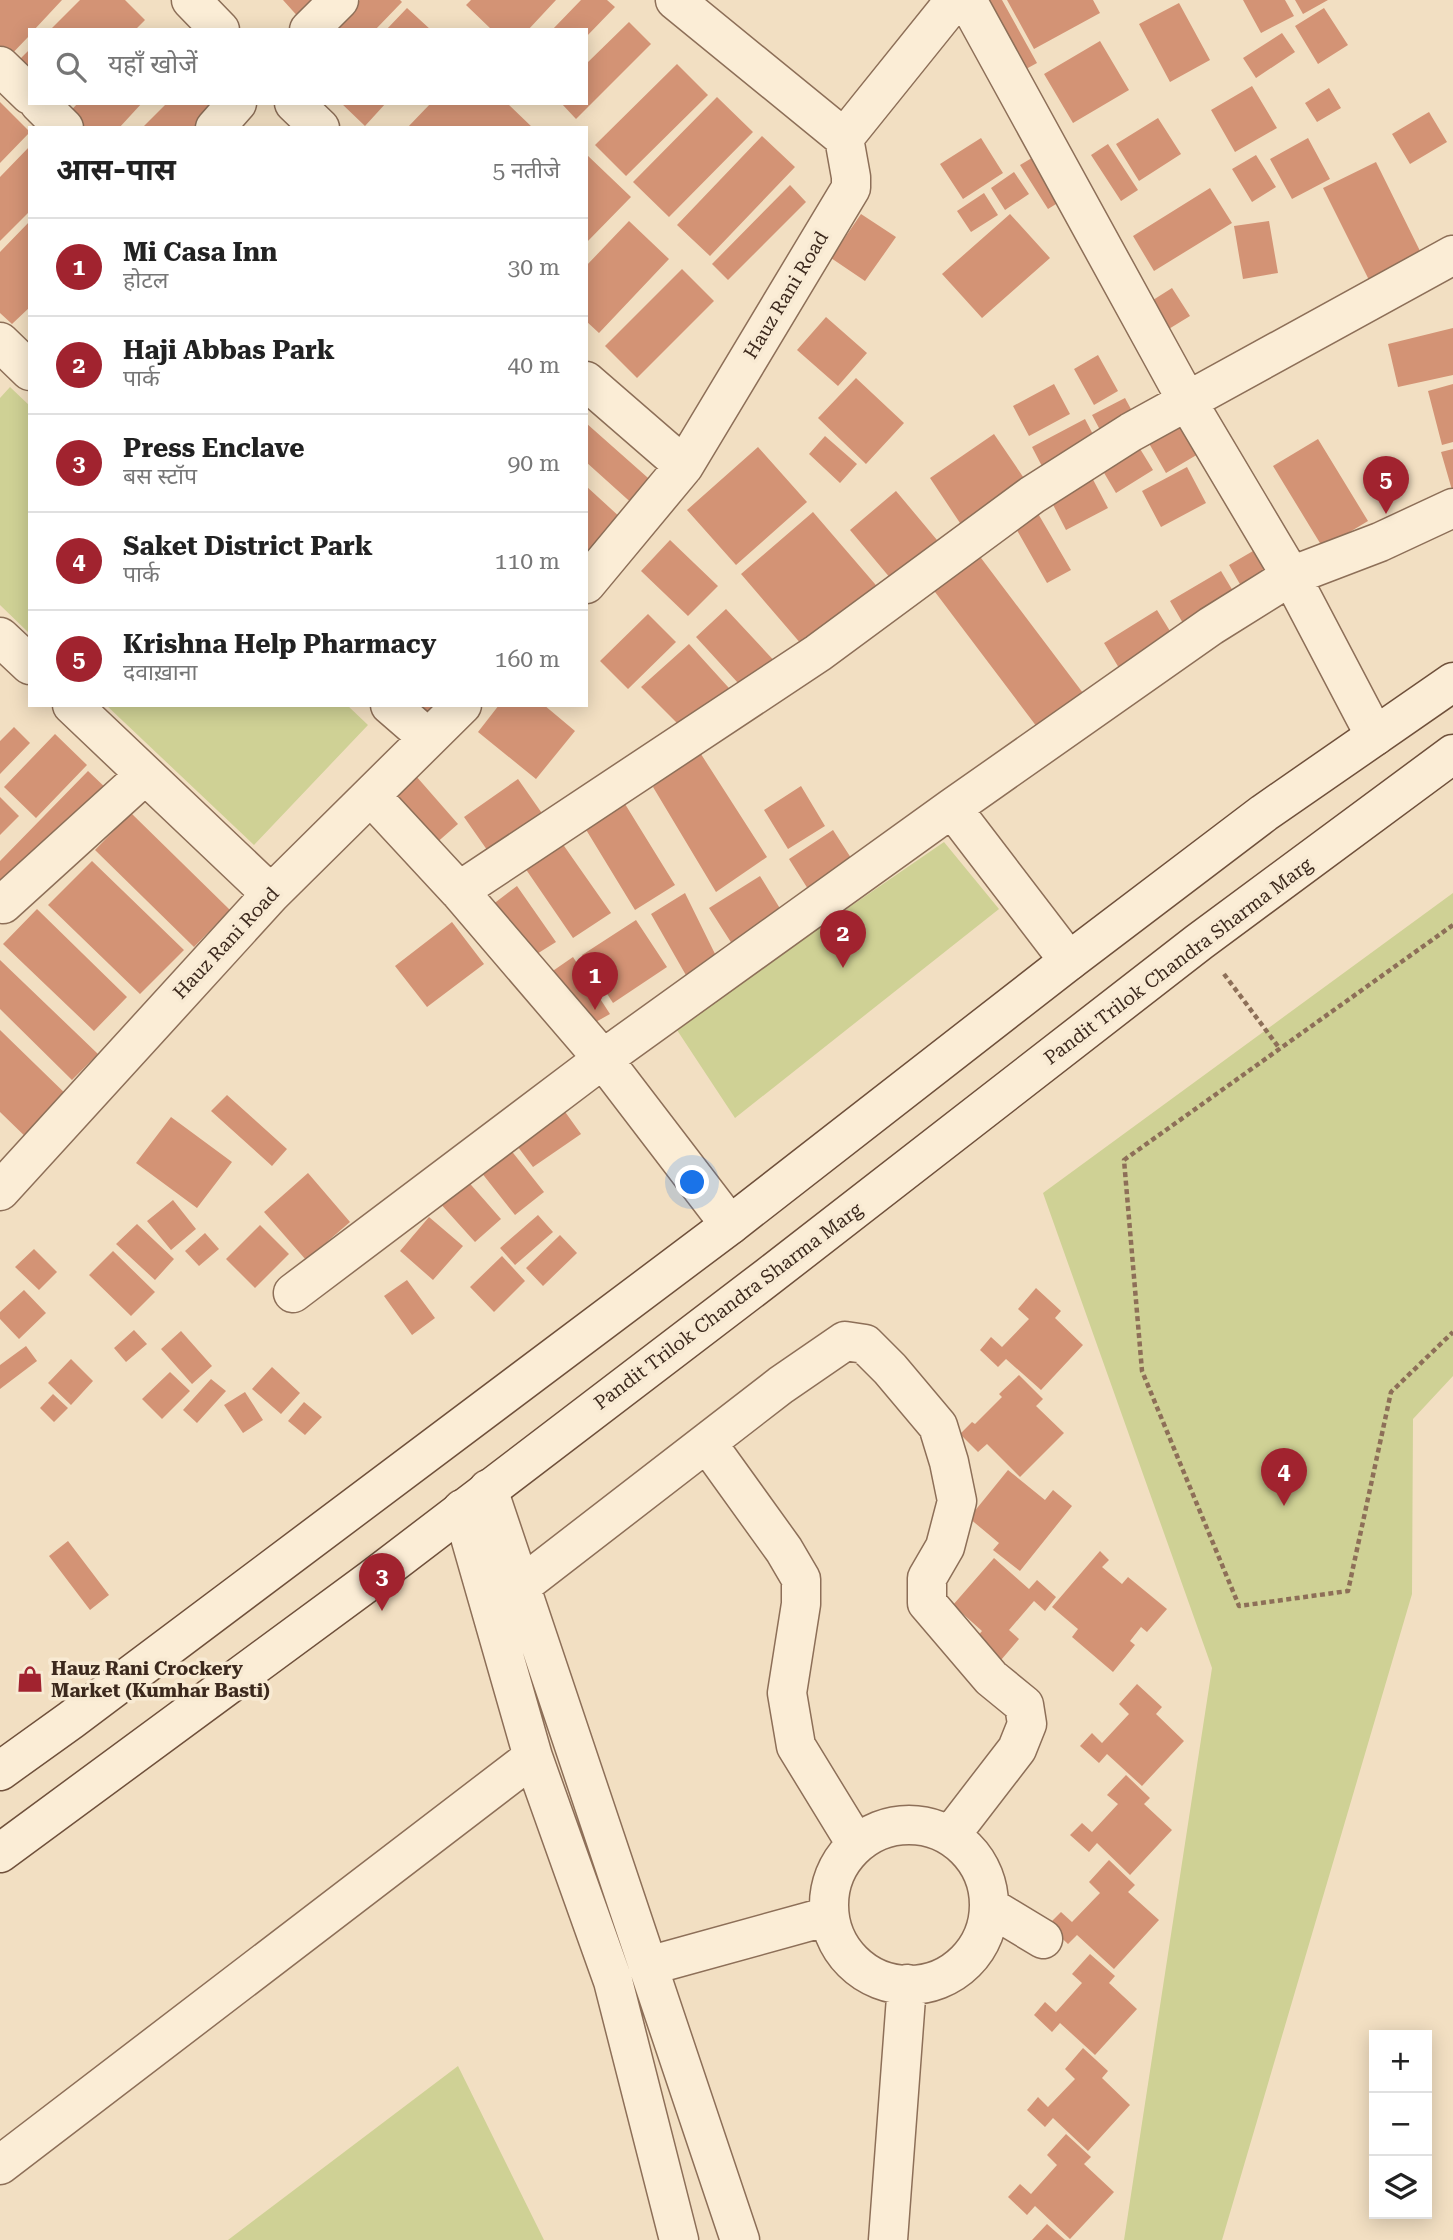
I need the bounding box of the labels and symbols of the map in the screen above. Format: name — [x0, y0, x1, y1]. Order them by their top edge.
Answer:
street label: Hauz Rani Road — [739, 227, 833, 363]
pin: 5 — [1363, 456, 1409, 514]
street label: Pandit Trilok Chandra Sharma Marg — [1039, 852, 1317, 1069]
street label: Hauz Rani Road — [168, 882, 284, 1004]
pin: 2 — [820, 910, 866, 968]
pin: 1 — [572, 952, 618, 1010]
your location — [675, 1165, 709, 1199]
street label: Pandit Trilok Chandra Sharma Marg — [589, 1197, 867, 1414]
pin: 4 — [1261, 1448, 1307, 1506]
pin: 3 — [359, 1553, 405, 1611]
place label: Hauz Rani Crockery Market (Kumhar Basti) — [51, 1657, 270, 1702]
shop icon: Hauz Rani Crockery Market (Kumhar Basti) — [15, 1664, 45, 1694]

